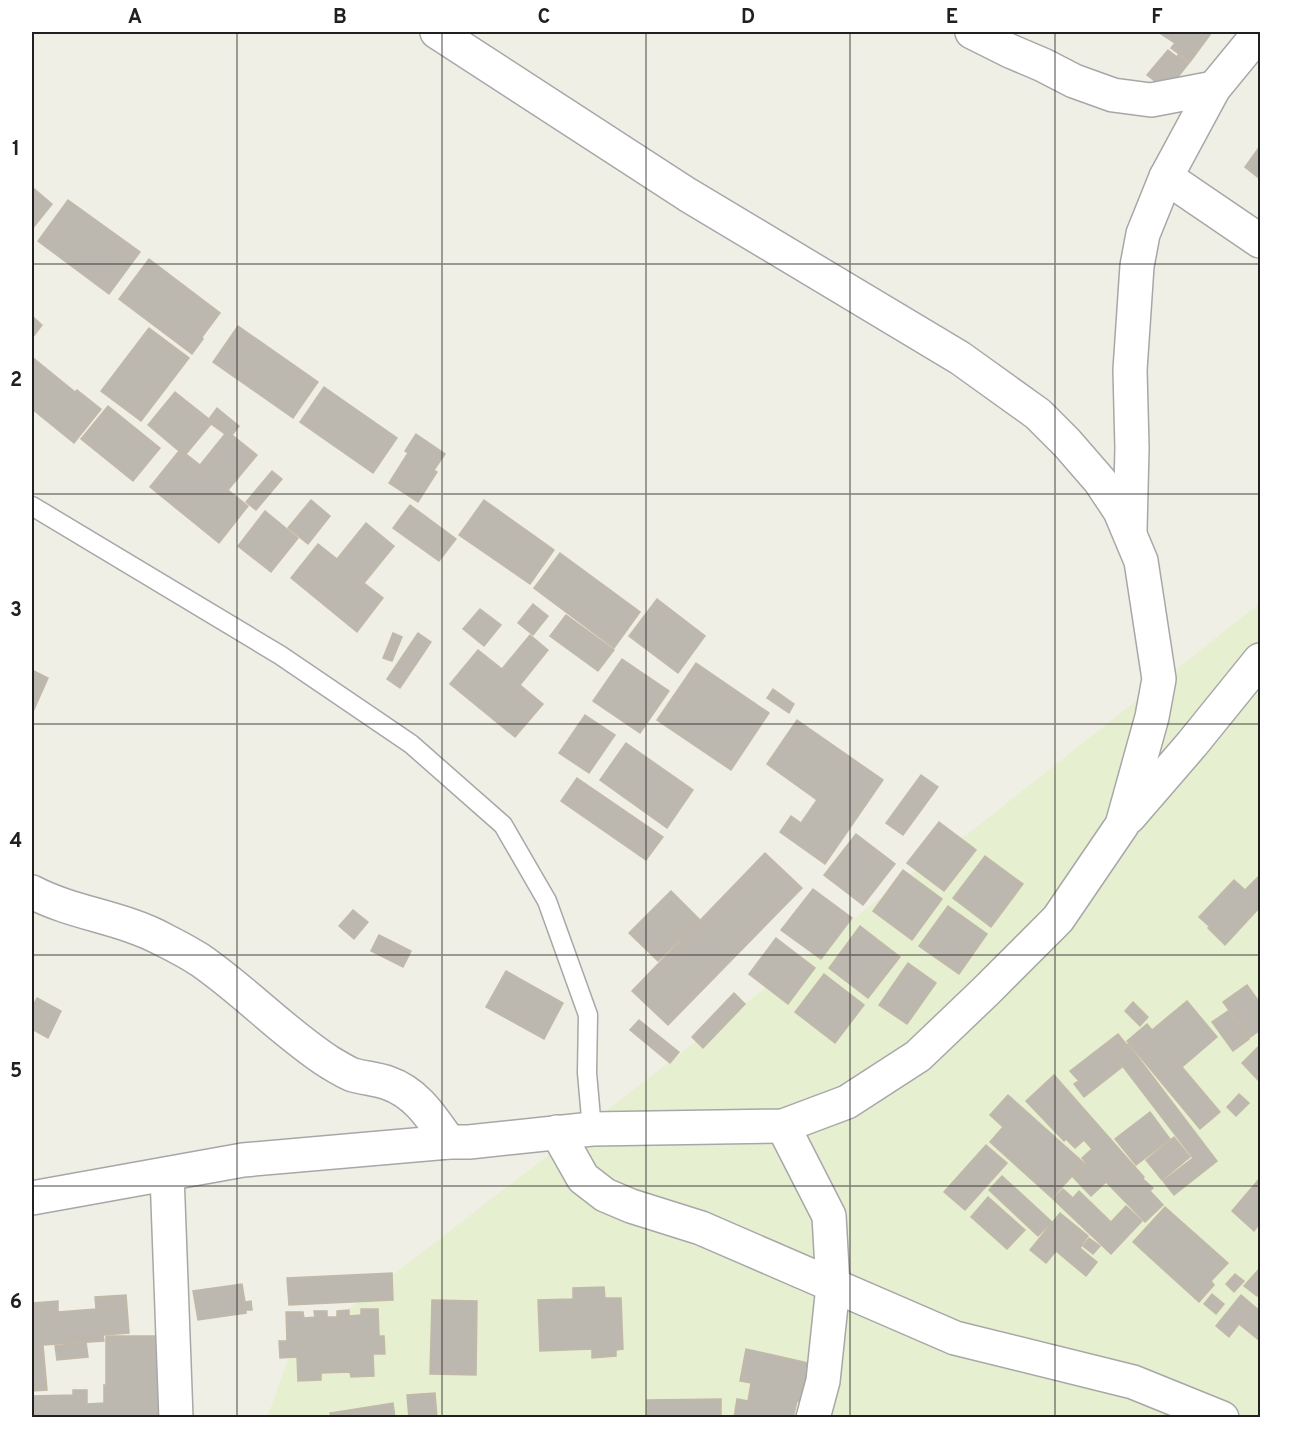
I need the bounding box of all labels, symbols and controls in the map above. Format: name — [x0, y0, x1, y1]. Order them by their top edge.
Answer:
text: A — [128, 5, 142, 31]
text: B — [333, 5, 347, 31]
text: C — [538, 5, 550, 31]
text: D — [741, 5, 755, 31]
text: E — [946, 5, 958, 31]
text: F — [1151, 5, 1163, 31]
text: 1 — [12, 137, 20, 163]
text: 2 — [10, 368, 22, 394]
text: 3 — [10, 598, 22, 624]
text: 4 — [10, 829, 22, 855]
text: 5 — [10, 1059, 22, 1085]
text: 6 — [10, 1290, 22, 1316]

